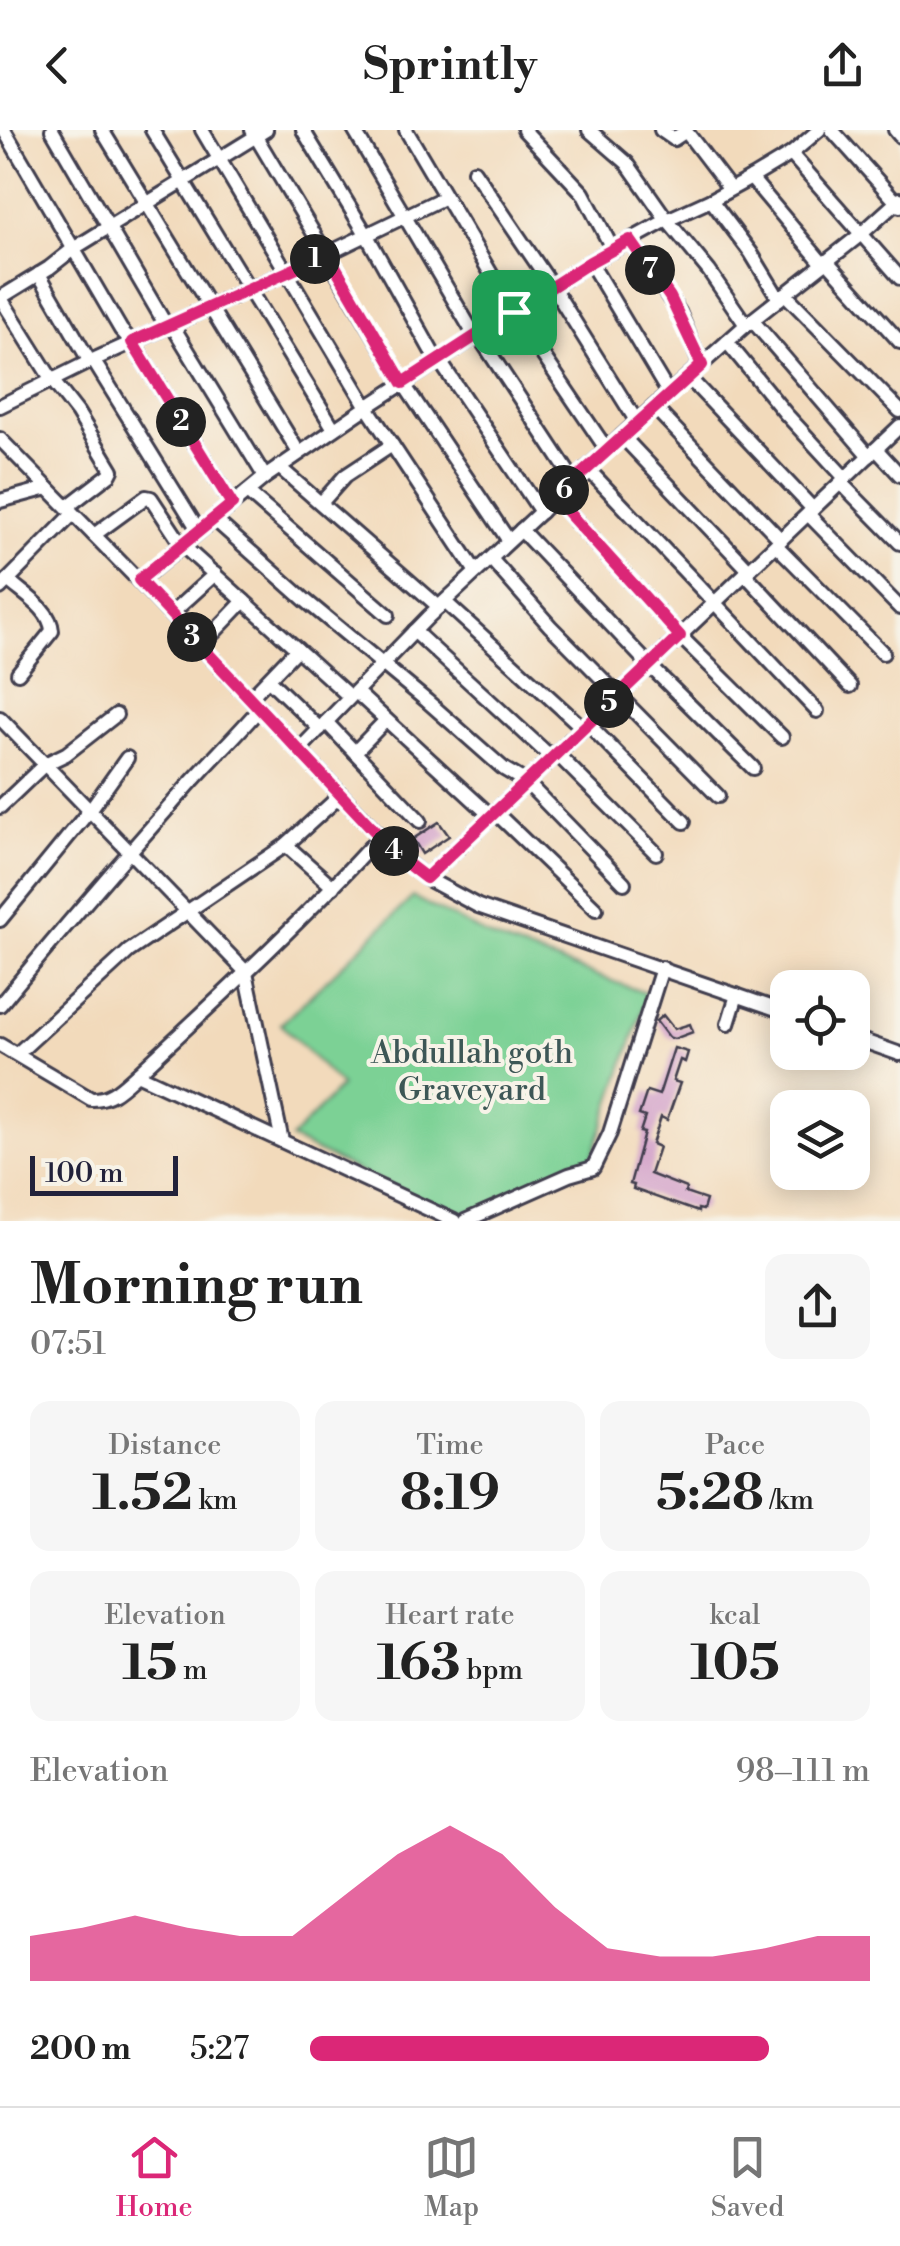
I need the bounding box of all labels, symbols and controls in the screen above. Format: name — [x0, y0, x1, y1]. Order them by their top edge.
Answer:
text: Sprintly — [363, 37, 537, 94]
icon: back — [30, 38, 85, 93]
icon: share — [815, 38, 870, 93]
pin: 1 — [290, 234, 340, 284]
text: 1 — [308, 241, 322, 276]
pin: 7 — [625, 245, 675, 295]
text: 7 — [642, 252, 658, 287]
pin — [472, 270, 557, 355]
icon: arrive — [487, 285, 542, 340]
pin: 2 — [156, 397, 206, 447]
text: 2 — [172, 404, 190, 439]
pin: 6 — [539, 465, 589, 515]
text: 6 — [555, 472, 573, 507]
pin: 3 — [167, 612, 217, 662]
text: 3 — [184, 619, 200, 654]
pin: 5 — [584, 678, 634, 728]
text: 5 — [600, 685, 618, 720]
pin: 4 — [369, 826, 419, 876]
text: 4 — [385, 833, 403, 868]
map controls — [770, 970, 870, 1190]
button: locate — [770, 970, 870, 1070]
park label: Abdullah goth Graveyard — [370, 1033, 573, 1110]
button: layers — [770, 1090, 870, 1190]
scale bar — [30, 1151, 178, 1196]
text: 100 m — [45, 1156, 124, 1191]
text: Morning run — [30, 1252, 363, 1321]
button: share — [765, 1254, 870, 1359]
text: 07:51 — [30, 1324, 106, 1364]
text: Distance — [109, 1428, 221, 1463]
text: Time — [416, 1428, 484, 1463]
text: Pace — [705, 1428, 765, 1463]
text: 1.52 — [92, 1463, 193, 1525]
text: 8:19 — [400, 1463, 500, 1525]
text: 5:28 — [656, 1463, 764, 1525]
text: km — [193, 1483, 238, 1518]
text: /km — [764, 1483, 814, 1518]
text: Elevation — [104, 1598, 226, 1633]
text: Heart rate — [385, 1598, 515, 1633]
text: kcal — [710, 1598, 760, 1633]
text: 15 — [122, 1633, 177, 1695]
text: 163 — [377, 1633, 461, 1695]
text: 105 — [690, 1633, 780, 1695]
text: m — [177, 1653, 208, 1688]
text: bpm — [461, 1653, 523, 1688]
text: Elevation — [30, 1751, 169, 1791]
text: 98–111 m — [736, 1751, 870, 1791]
text: 200 m — [30, 2029, 131, 2069]
text: 5:27 — [190, 2029, 249, 2069]
tab: Home — [116, 2130, 193, 2225]
tab: Map — [424, 2130, 479, 2225]
tab: Saved — [711, 2130, 784, 2225]

